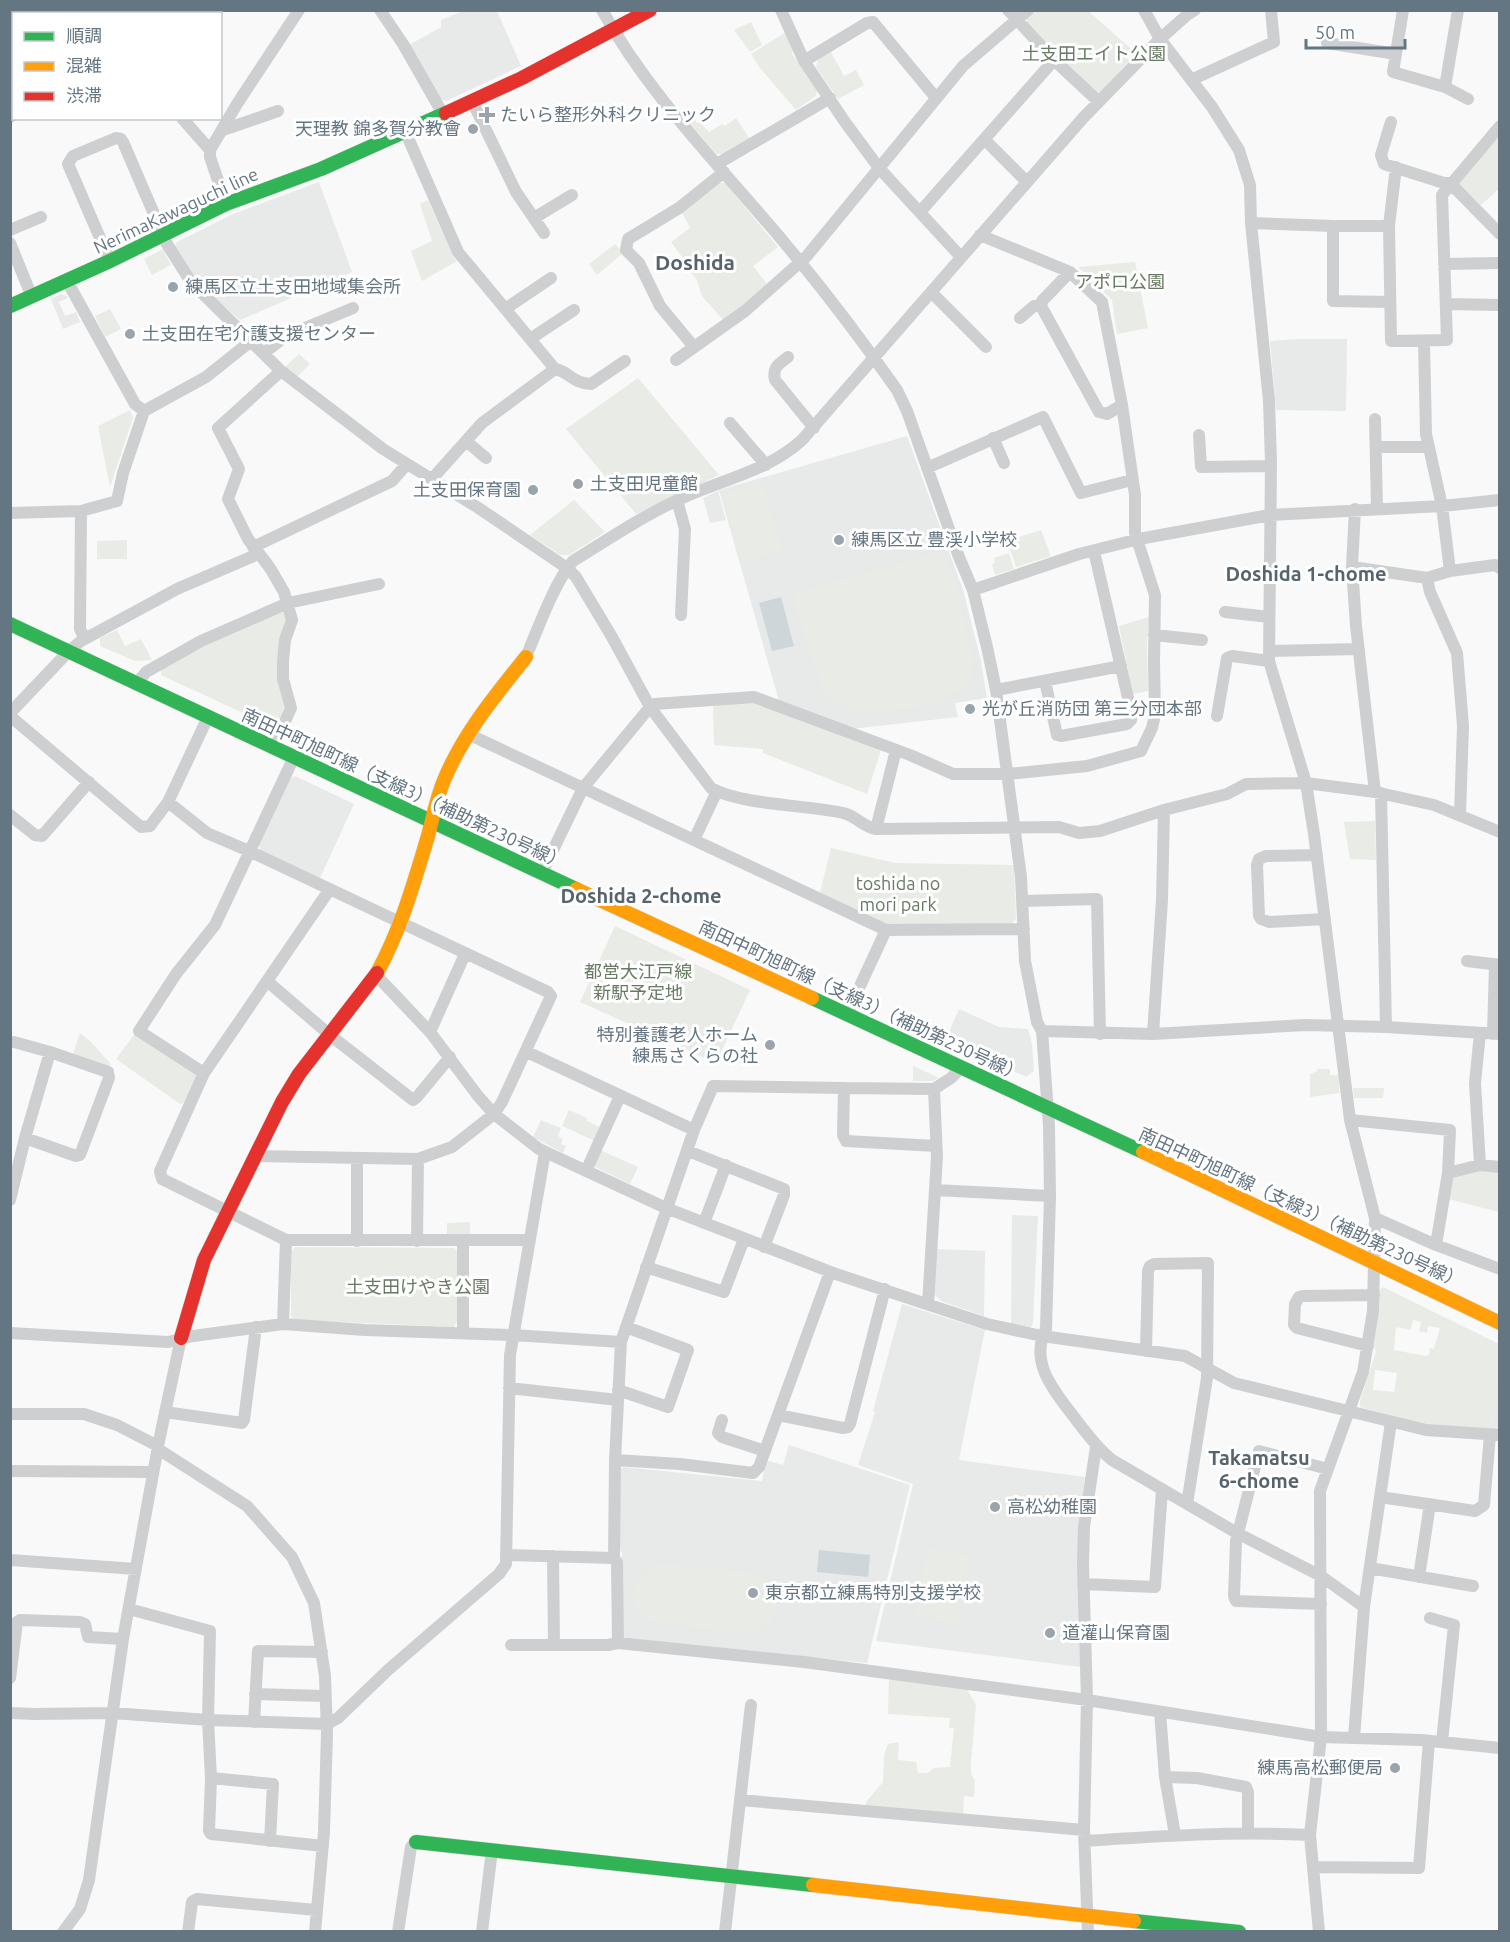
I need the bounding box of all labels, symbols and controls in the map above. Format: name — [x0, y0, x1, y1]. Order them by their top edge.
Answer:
legend — [12, 12, 222, 120]
scale bar — [1306, 12, 1405, 50]
text: 50 m — [1315, 22, 1355, 42]
text: 順調 — [66, 25, 102, 45]
park label: 土支田エイト公園 — [1022, 43, 1166, 63]
text: 混雑 — [66, 55, 102, 75]
text: 渋滞 — [66, 85, 102, 105]
place label: たいら整形外科クリニック — [500, 104, 716, 124]
marker: たいら整形外科クリニック — [478, 106, 496, 124]
place label: 天理教 錦多賀分教會 — [295, 118, 461, 138]
marker: 天理教 錦多賀分教會 — [466, 122, 480, 136]
street label: NerimaKawaguchi line — [90, 163, 261, 257]
district label: Doshida — [655, 250, 735, 274]
park label: アポロ公園 — [1075, 271, 1165, 291]
place label: 練馬区立土支田地域集会所 — [185, 276, 401, 296]
marker: 練馬区立土支田地域集会所 — [166, 280, 180, 294]
place label: 土支田在宅介護支援センター — [142, 323, 376, 343]
marker: 土支田在宅介護支援センター — [123, 327, 137, 341]
place label: 土支田児童館 — [590, 473, 698, 493]
marker: 土支田児童館 — [571, 477, 585, 491]
place label: 土支田保育園 — [413, 479, 521, 499]
marker: 土支田保育園 — [526, 483, 540, 497]
place label: 練馬区立 豊渓小学校 — [851, 529, 1017, 549]
marker: 練馬区立 豊渓小学校 — [832, 533, 846, 547]
district label: Doshida 1-chome — [1225, 562, 1387, 585]
place label: 光が丘消防団 第三分団本部 — [982, 698, 1202, 718]
marker: 光が丘消防団 第三分団本部 — [963, 702, 977, 716]
street label: 南田中町旭町線（支線3）（補助第230号線） — [239, 704, 570, 872]
park label: toshida no mori park — [856, 873, 940, 914]
district label: Doshida 2-chome — [560, 884, 722, 907]
street label: 南田中町旭町線（支線3）（補助第230号線） — [696, 916, 1027, 1084]
park label: 都営大江戸線 新駅予定地 — [584, 961, 692, 1002]
place label: 特別養護老人ホーム 練馬さくらの社 — [597, 1024, 758, 1065]
marker: 特別養護老人ホーム 練馬さくらの社 — [763, 1038, 777, 1052]
street label: 南田中町旭町線（支線3）（補助第230号線） — [1136, 1123, 1467, 1291]
park label: 土支田けやき公園 — [346, 1276, 490, 1296]
district label: Takamatsu 6-chome — [1208, 1446, 1310, 1492]
place label: 高松幼稚園 — [1007, 1496, 1097, 1516]
marker: 高松幼稚園 — [988, 1500, 1002, 1514]
place label: 東京都立練馬特別支援学校 — [765, 1582, 981, 1602]
marker: 東京都立練馬特別支援学校 — [746, 1586, 760, 1600]
place label: 道灌山保育園 — [1062, 1622, 1170, 1642]
marker: 道灌山保育園 — [1043, 1626, 1057, 1640]
place label: 練馬高松郵便局 — [1257, 1757, 1383, 1777]
marker: 練馬高松郵便局 — [1388, 1761, 1402, 1775]

